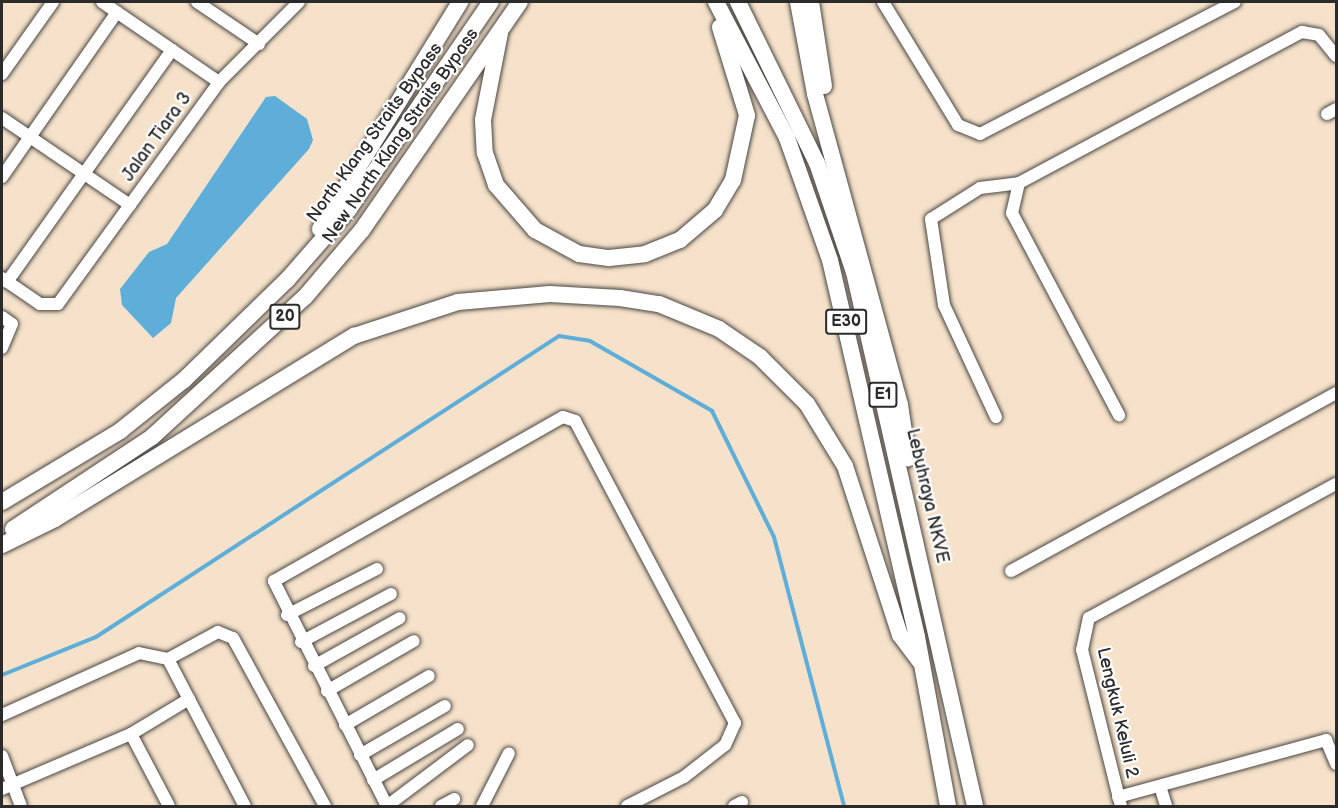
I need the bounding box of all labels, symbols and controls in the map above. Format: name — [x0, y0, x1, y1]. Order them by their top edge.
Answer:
street label: New North Klang Straits Bypass — [318, 24, 484, 248]
street label: North Klang Straits Bypass — [303, 39, 447, 227]
street label: Jalan Tiara 3 — [117, 88, 197, 186]
road number: 20 — [268, 304, 302, 330]
road number: E30 — [825, 309, 867, 335]
road number: E1 — [868, 382, 898, 408]
street label: Lebuhraya NKVE — [901, 427, 953, 565]
street label: Lengkuk Keluli 2 — [1091, 646, 1143, 780]

